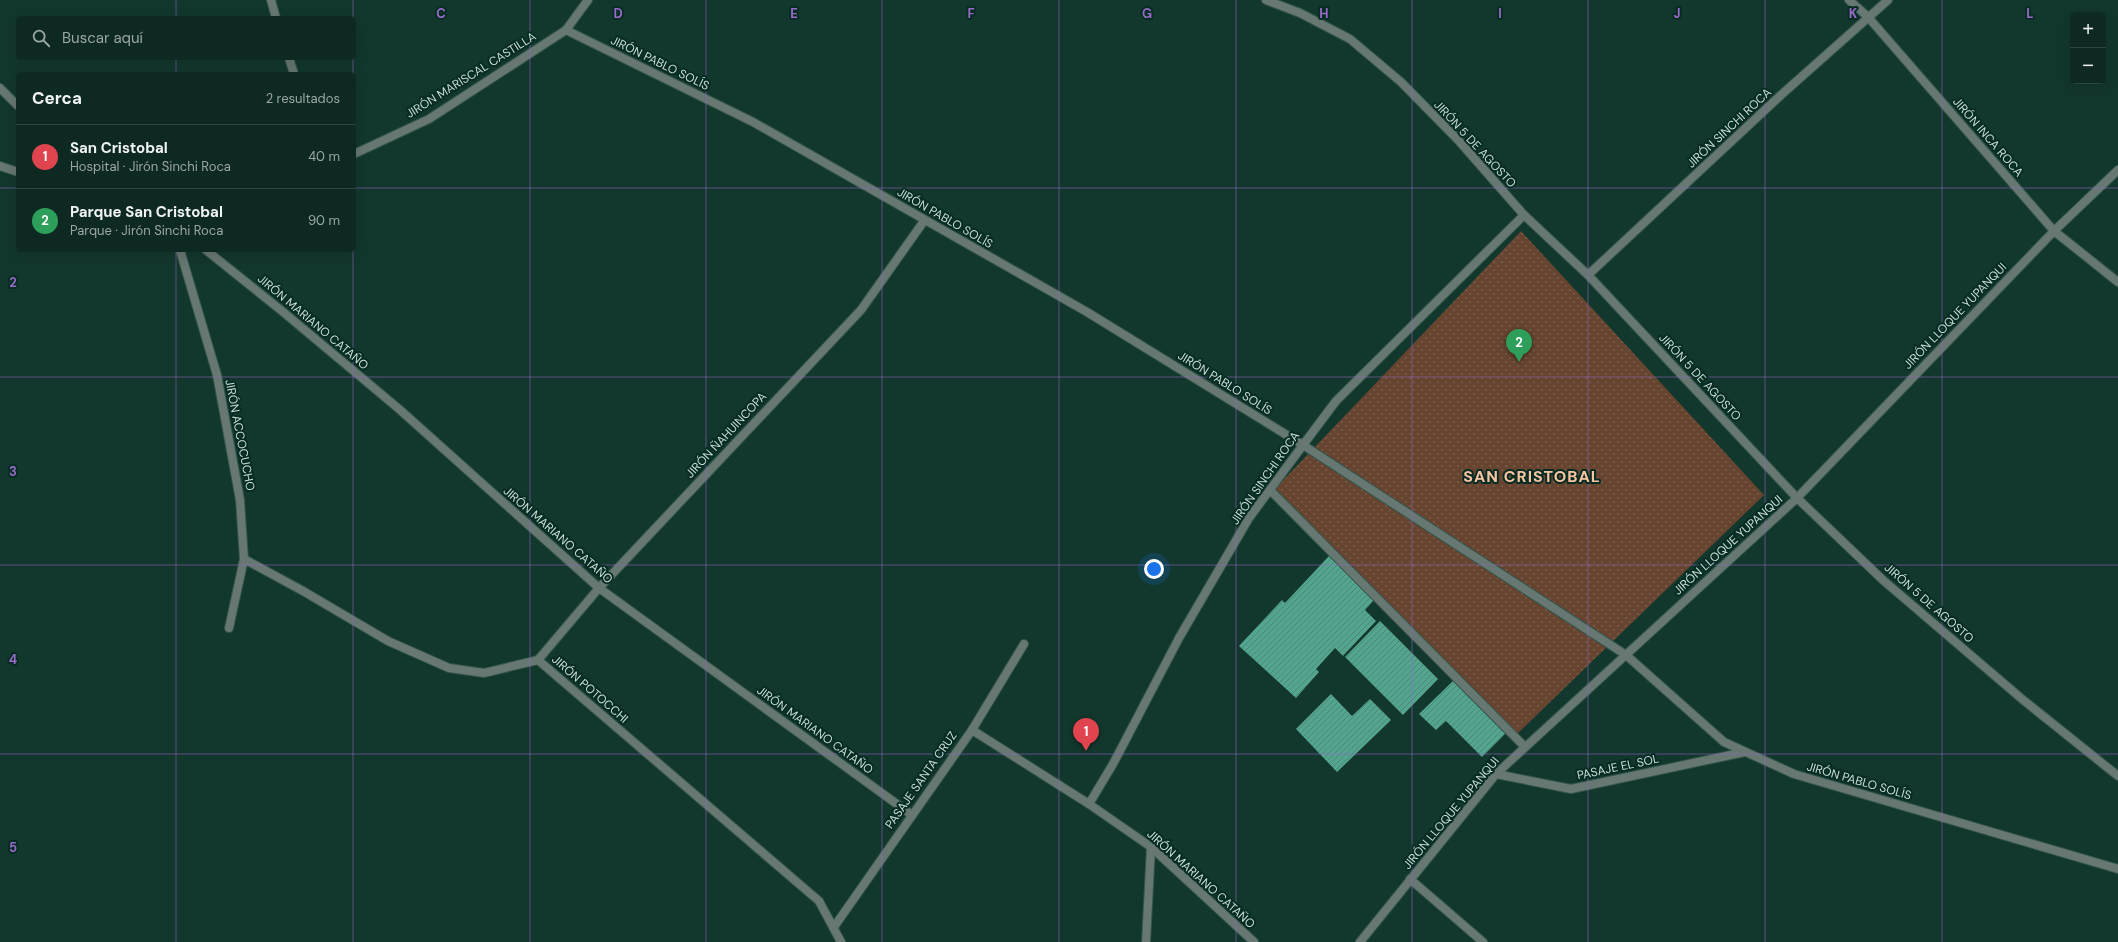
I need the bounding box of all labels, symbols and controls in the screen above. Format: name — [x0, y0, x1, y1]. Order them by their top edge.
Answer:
text: C — [436, 5, 446, 22]
text: D — [613, 5, 623, 22]
text: E — [790, 5, 798, 22]
text: F — [967, 5, 975, 22]
text: G — [1142, 5, 1152, 22]
text: H — [1319, 5, 1329, 22]
text: I — [1498, 5, 1502, 22]
text: J — [1673, 5, 1681, 22]
text: K — [1849, 5, 1858, 22]
text: L — [2026, 5, 2034, 22]
map controls — [2070, 12, 2106, 84]
button: + — [2070, 12, 2106, 48]
search box — [16, 16, 356, 60]
icon: search — [30, 27, 52, 49]
text: Buscar aquí — [62, 28, 143, 48]
street label: JIRÓN MARISCAL CASTILLA — [403, 28, 539, 122]
street label: JIRÓN PABLO SOLÍS — [608, 32, 712, 94]
button: − — [2070, 48, 2106, 84]
street label: JIRÓN SINCHI ROCA — [1683, 85, 1775, 171]
text: Cerca — [32, 87, 82, 109]
text: 2 resultados — [266, 90, 340, 107]
street label: JIRÓN INCA ROCA — [1949, 94, 2027, 180]
street label: JIRÓN 5 DE AGOSTO — [1430, 97, 1520, 191]
text: San Cristobal — [70, 138, 168, 158]
text: 1 — [43, 148, 47, 165]
text: 40 m — [308, 148, 340, 165]
text: Hospital · Jirón Sinchi Roca — [70, 158, 231, 175]
street label: JIRÓN PABLO SOLÍS — [894, 184, 996, 252]
text: Parque San Cristobal — [70, 202, 223, 222]
text: 2 — [41, 212, 49, 229]
text: 90 m — [308, 212, 340, 229]
text: Parque · Jirón Sinchi Roca — [70, 222, 223, 239]
street label: JIRÓN LLOQUE YUPANQUI — [1900, 259, 2010, 373]
street label: JIRÓN MARIANO CATAÑO — [254, 271, 372, 373]
text: 2 — [9, 274, 17, 291]
pin: 2 — [1506, 329, 1532, 362]
street label: JIRÓN 5 DE AGOSTO — [1655, 330, 1745, 424]
street label: JIRÓN PABLO SOLÍS — [1175, 348, 1275, 418]
street label: JIRÓN ACCOCUCHO — [221, 378, 259, 492]
street label: JIRÓN ÑAHUINCOPA — [682, 389, 770, 481]
street label: JIRÓN SINCHI ROCA — [1227, 428, 1303, 528]
text: 3 — [9, 463, 17, 480]
district label: SAN CRISTOBAL — [1463, 466, 1601, 487]
street label: JIRÓN MARIANO CATAÑO — [500, 483, 616, 587]
street label: JIRÓN LLOQUE YUPANQUI — [1670, 492, 1786, 598]
your location — [1144, 559, 1164, 579]
street label: JIRÓN 5 DE AGOSTO — [1881, 560, 1977, 646]
text: 4 — [9, 651, 17, 668]
street label: JIRÓN POTOCCHI — [548, 651, 632, 727]
street label: JIRÓN MARIANO CATAÑO — [754, 682, 876, 778]
pin: 1 — [1073, 718, 1099, 751]
street label: PASAJE SANTA CRUZ — [881, 728, 961, 832]
street label: PASAJE EL SOL — [1575, 750, 1661, 784]
street label: JIRÓN LLOQUE YUPANQUI — [1399, 753, 1503, 873]
street label: JIRÓN PABLO SOLÍS — [1805, 758, 1913, 804]
street label: JIRÓN MARIANO CATAÑO — [1144, 826, 1258, 932]
text: 5 — [9, 839, 17, 856]

